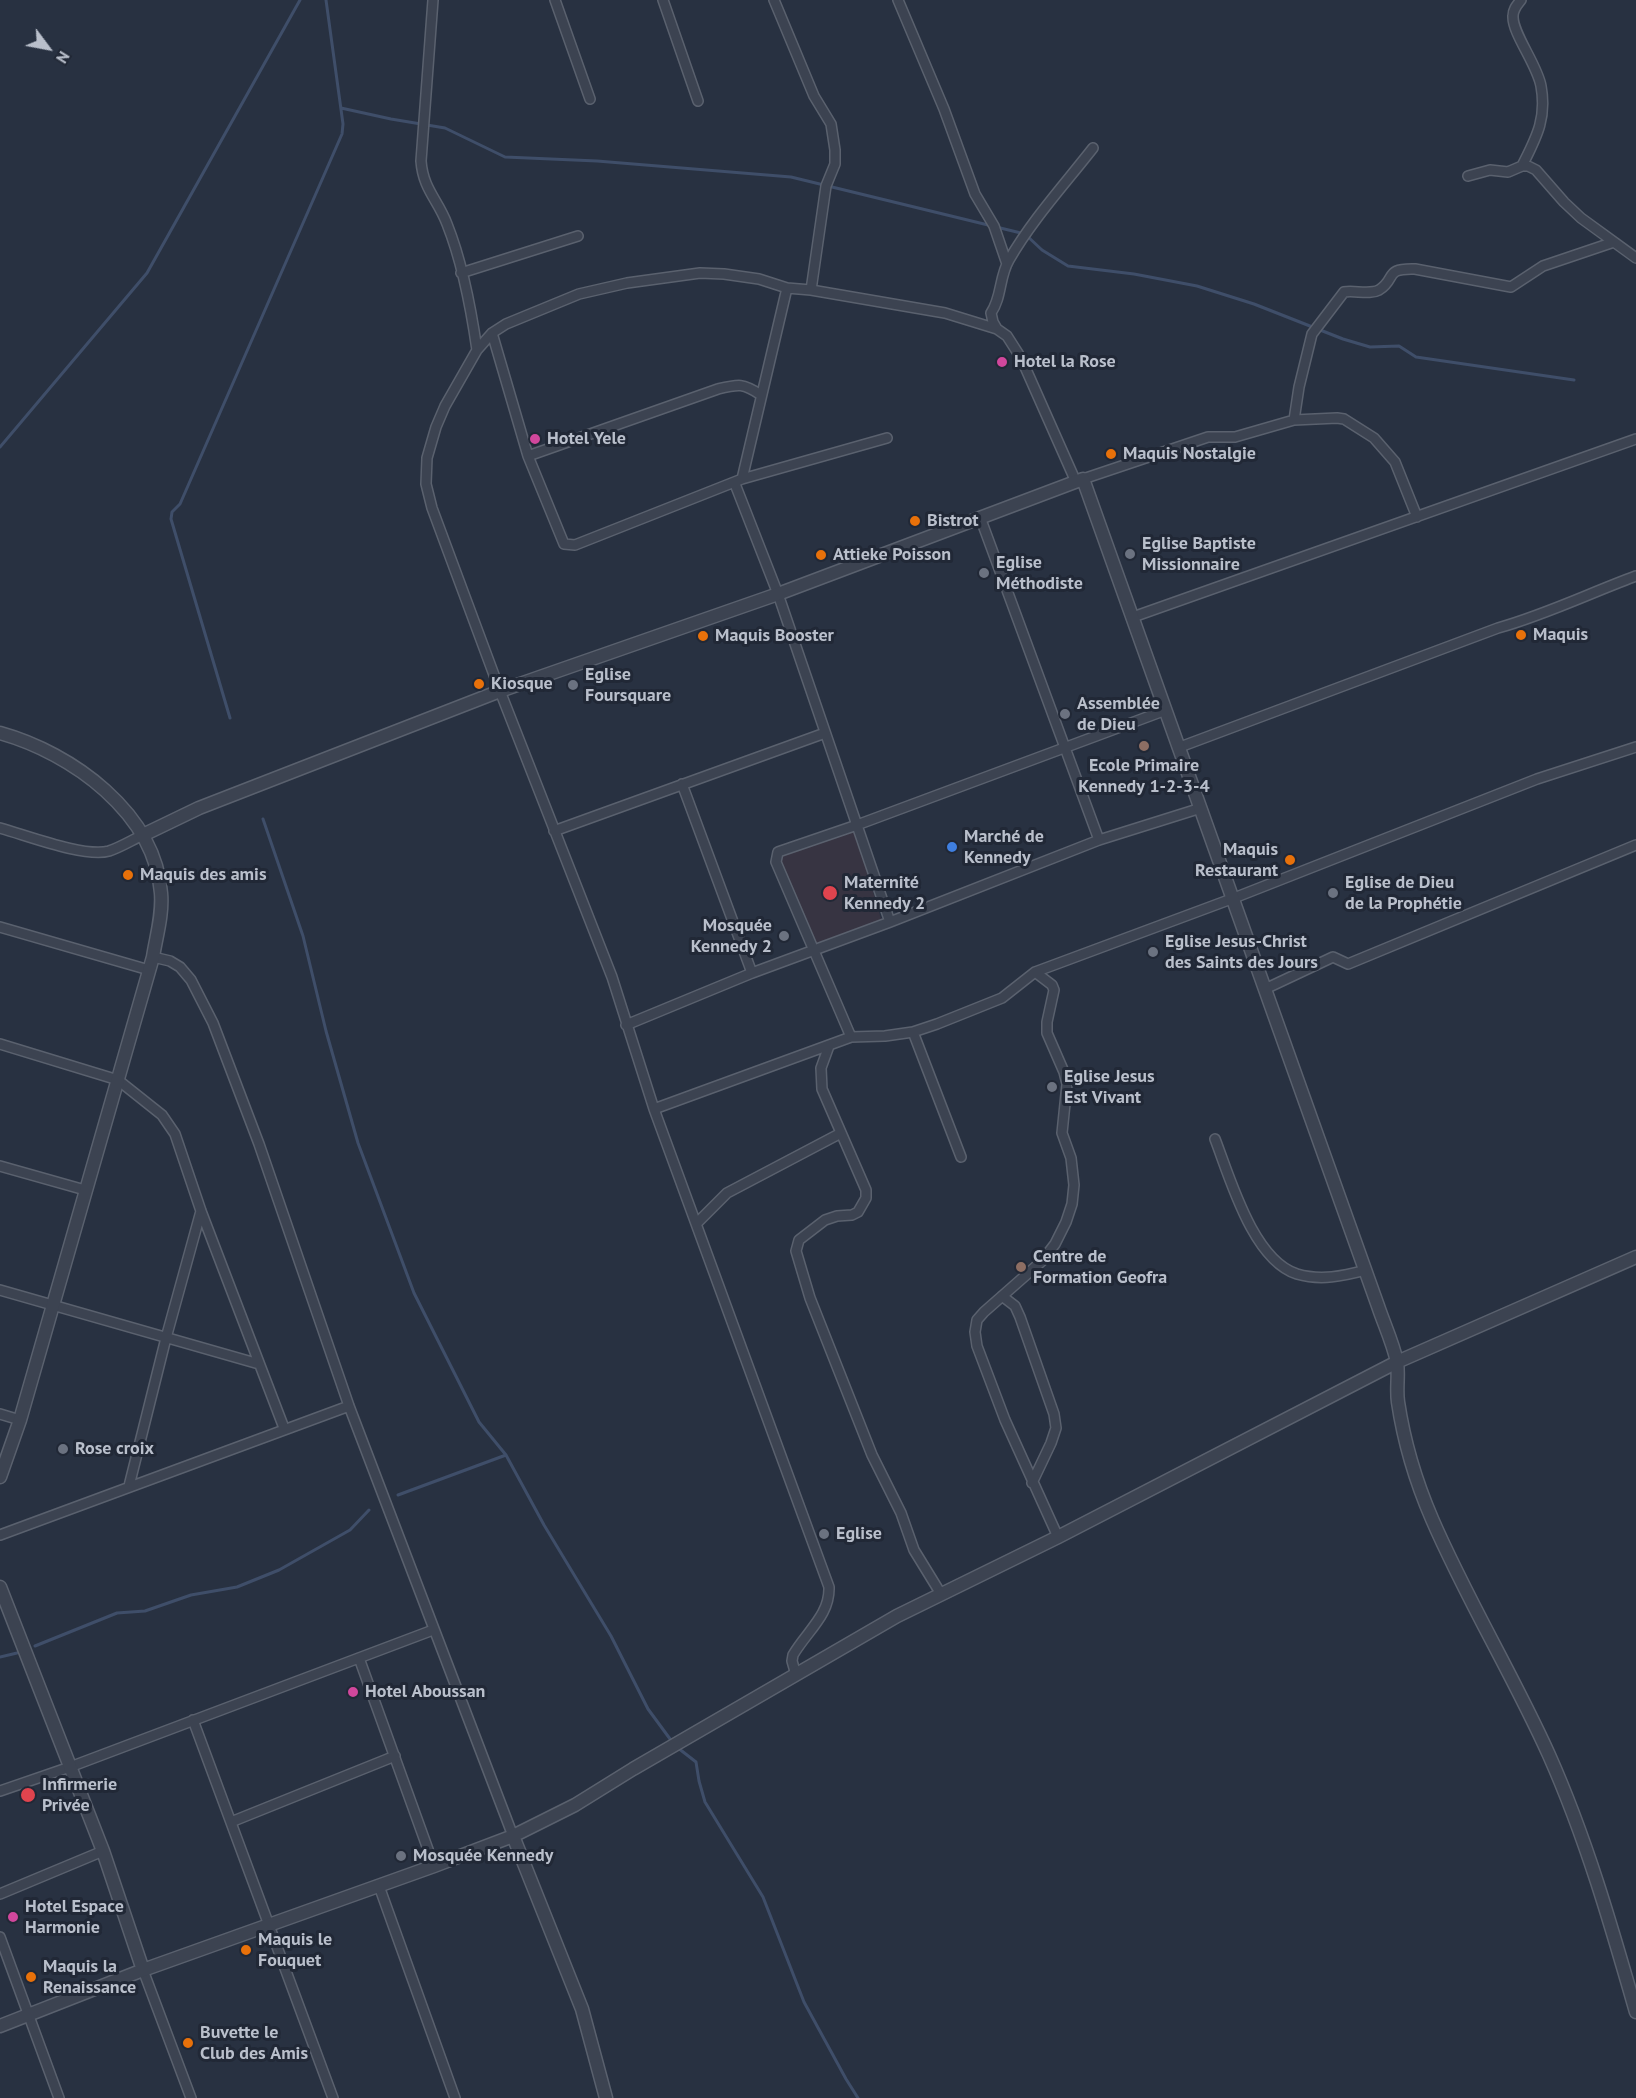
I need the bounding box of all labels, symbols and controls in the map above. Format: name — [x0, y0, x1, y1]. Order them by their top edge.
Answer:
north arrow — [18, 18, 78, 78]
text: N — [52, 48, 75, 67]
place label: Hotel la Rose — [1014, 351, 1116, 373]
marker: Hotel la Rose — [995, 355, 1009, 369]
place label: Hotel Yele — [547, 428, 626, 450]
marker: Hotel Yele — [528, 432, 542, 446]
place label: Maquis Nostalgie — [1123, 443, 1256, 465]
marker: Maquis Nostalgie — [1104, 447, 1118, 461]
place label: Bistrot — [927, 510, 979, 532]
marker: Bistrot — [908, 514, 922, 528]
place label: Eglise Baptiste Missionnaire — [1142, 533, 1256, 576]
place label: Attieke Poisson — [833, 544, 951, 566]
marker: Eglise Baptiste Missionnaire — [1123, 547, 1137, 561]
marker: Attieke Poisson — [814, 548, 828, 562]
place label: Eglise Méthodiste — [996, 552, 1083, 594]
marker: Eglise Méthodiste — [977, 566, 991, 580]
place label: Maquis — [1533, 624, 1588, 646]
place label: Maquis Booster — [715, 625, 834, 647]
marker: Maquis — [1514, 628, 1528, 642]
marker: Maquis Booster — [696, 629, 710, 643]
place label: Eglise Foursquare — [585, 664, 671, 706]
place label: Kiosque — [491, 673, 553, 695]
marker: Kiosque — [472, 677, 486, 691]
marker: Eglise Foursquare — [566, 678, 580, 692]
place label: Assemblée de Dieu — [1077, 693, 1160, 736]
marker: Assemblée de Dieu — [1058, 707, 1072, 721]
marker: Ecole Primaire Kennedy 1-2-3-4 — [1137, 739, 1151, 753]
place label: Ecole Primaire Kennedy 1-2-3-4 — [1078, 755, 1210, 798]
place label: Marché de Kennedy — [964, 826, 1044, 868]
place label: Maquis Restaurant — [1195, 839, 1278, 882]
marker: Marché de Kennedy — [945, 840, 959, 854]
marker: Maquis Restaurant — [1283, 853, 1297, 867]
place label: Maquis des amis — [140, 864, 267, 886]
marker: Maquis des amis — [121, 868, 135, 882]
place label: Maternité Kennedy 2 — [844, 872, 925, 914]
place label: Eglise de Dieu de la Prophétie — [1345, 872, 1462, 914]
marker: Maternité Kennedy 2 — [821, 884, 839, 902]
marker: Eglise de Dieu de la Prophétie — [1326, 886, 1340, 900]
place label: Mosquée Kennedy 2 — [691, 915, 772, 958]
marker: Mosquée Kennedy 2 — [777, 929, 791, 943]
place label: Eglise Jesus-Christ des Saints des Jours — [1165, 931, 1318, 974]
marker: Eglise Jesus-Christ des Saints des Jours — [1146, 945, 1160, 959]
place label: Eglise Jesus Est Vivant — [1064, 1066, 1155, 1108]
marker: Eglise Jesus Est Vivant — [1045, 1080, 1059, 1094]
place label: Centre de Formation Geofra — [1033, 1246, 1167, 1288]
marker: Centre de Formation Geofra — [1014, 1260, 1028, 1274]
place label: Rose croix — [75, 1438, 154, 1460]
marker: Rose croix — [56, 1442, 70, 1456]
place label: Eglise — [836, 1523, 882, 1545]
marker: Eglise — [817, 1527, 831, 1541]
place label: Hotel Aboussan — [365, 1681, 485, 1703]
marker: Hotel Aboussan — [346, 1685, 360, 1699]
place label: Infirmerie Privée — [42, 1774, 117, 1816]
marker: Infirmerie Privée — [19, 1786, 37, 1804]
place label: Mosquée Kennedy — [413, 1845, 553, 1867]
marker: Mosquée Kennedy — [394, 1849, 408, 1863]
place label: Hotel Espace Harmonie — [25, 1896, 124, 1938]
marker: Hotel Espace Harmonie — [6, 1910, 20, 1924]
place label: Maquis le Fouquet — [258, 1929, 332, 1972]
marker: Maquis le Fouquet — [239, 1943, 253, 1957]
place label: Maquis la Renaissance — [43, 1956, 136, 1998]
marker: Maquis la Renaissance — [24, 1970, 38, 1984]
place label: Buvette le Club des Amis — [200, 2022, 308, 2064]
marker: Buvette le Club des Amis — [181, 2036, 195, 2050]

